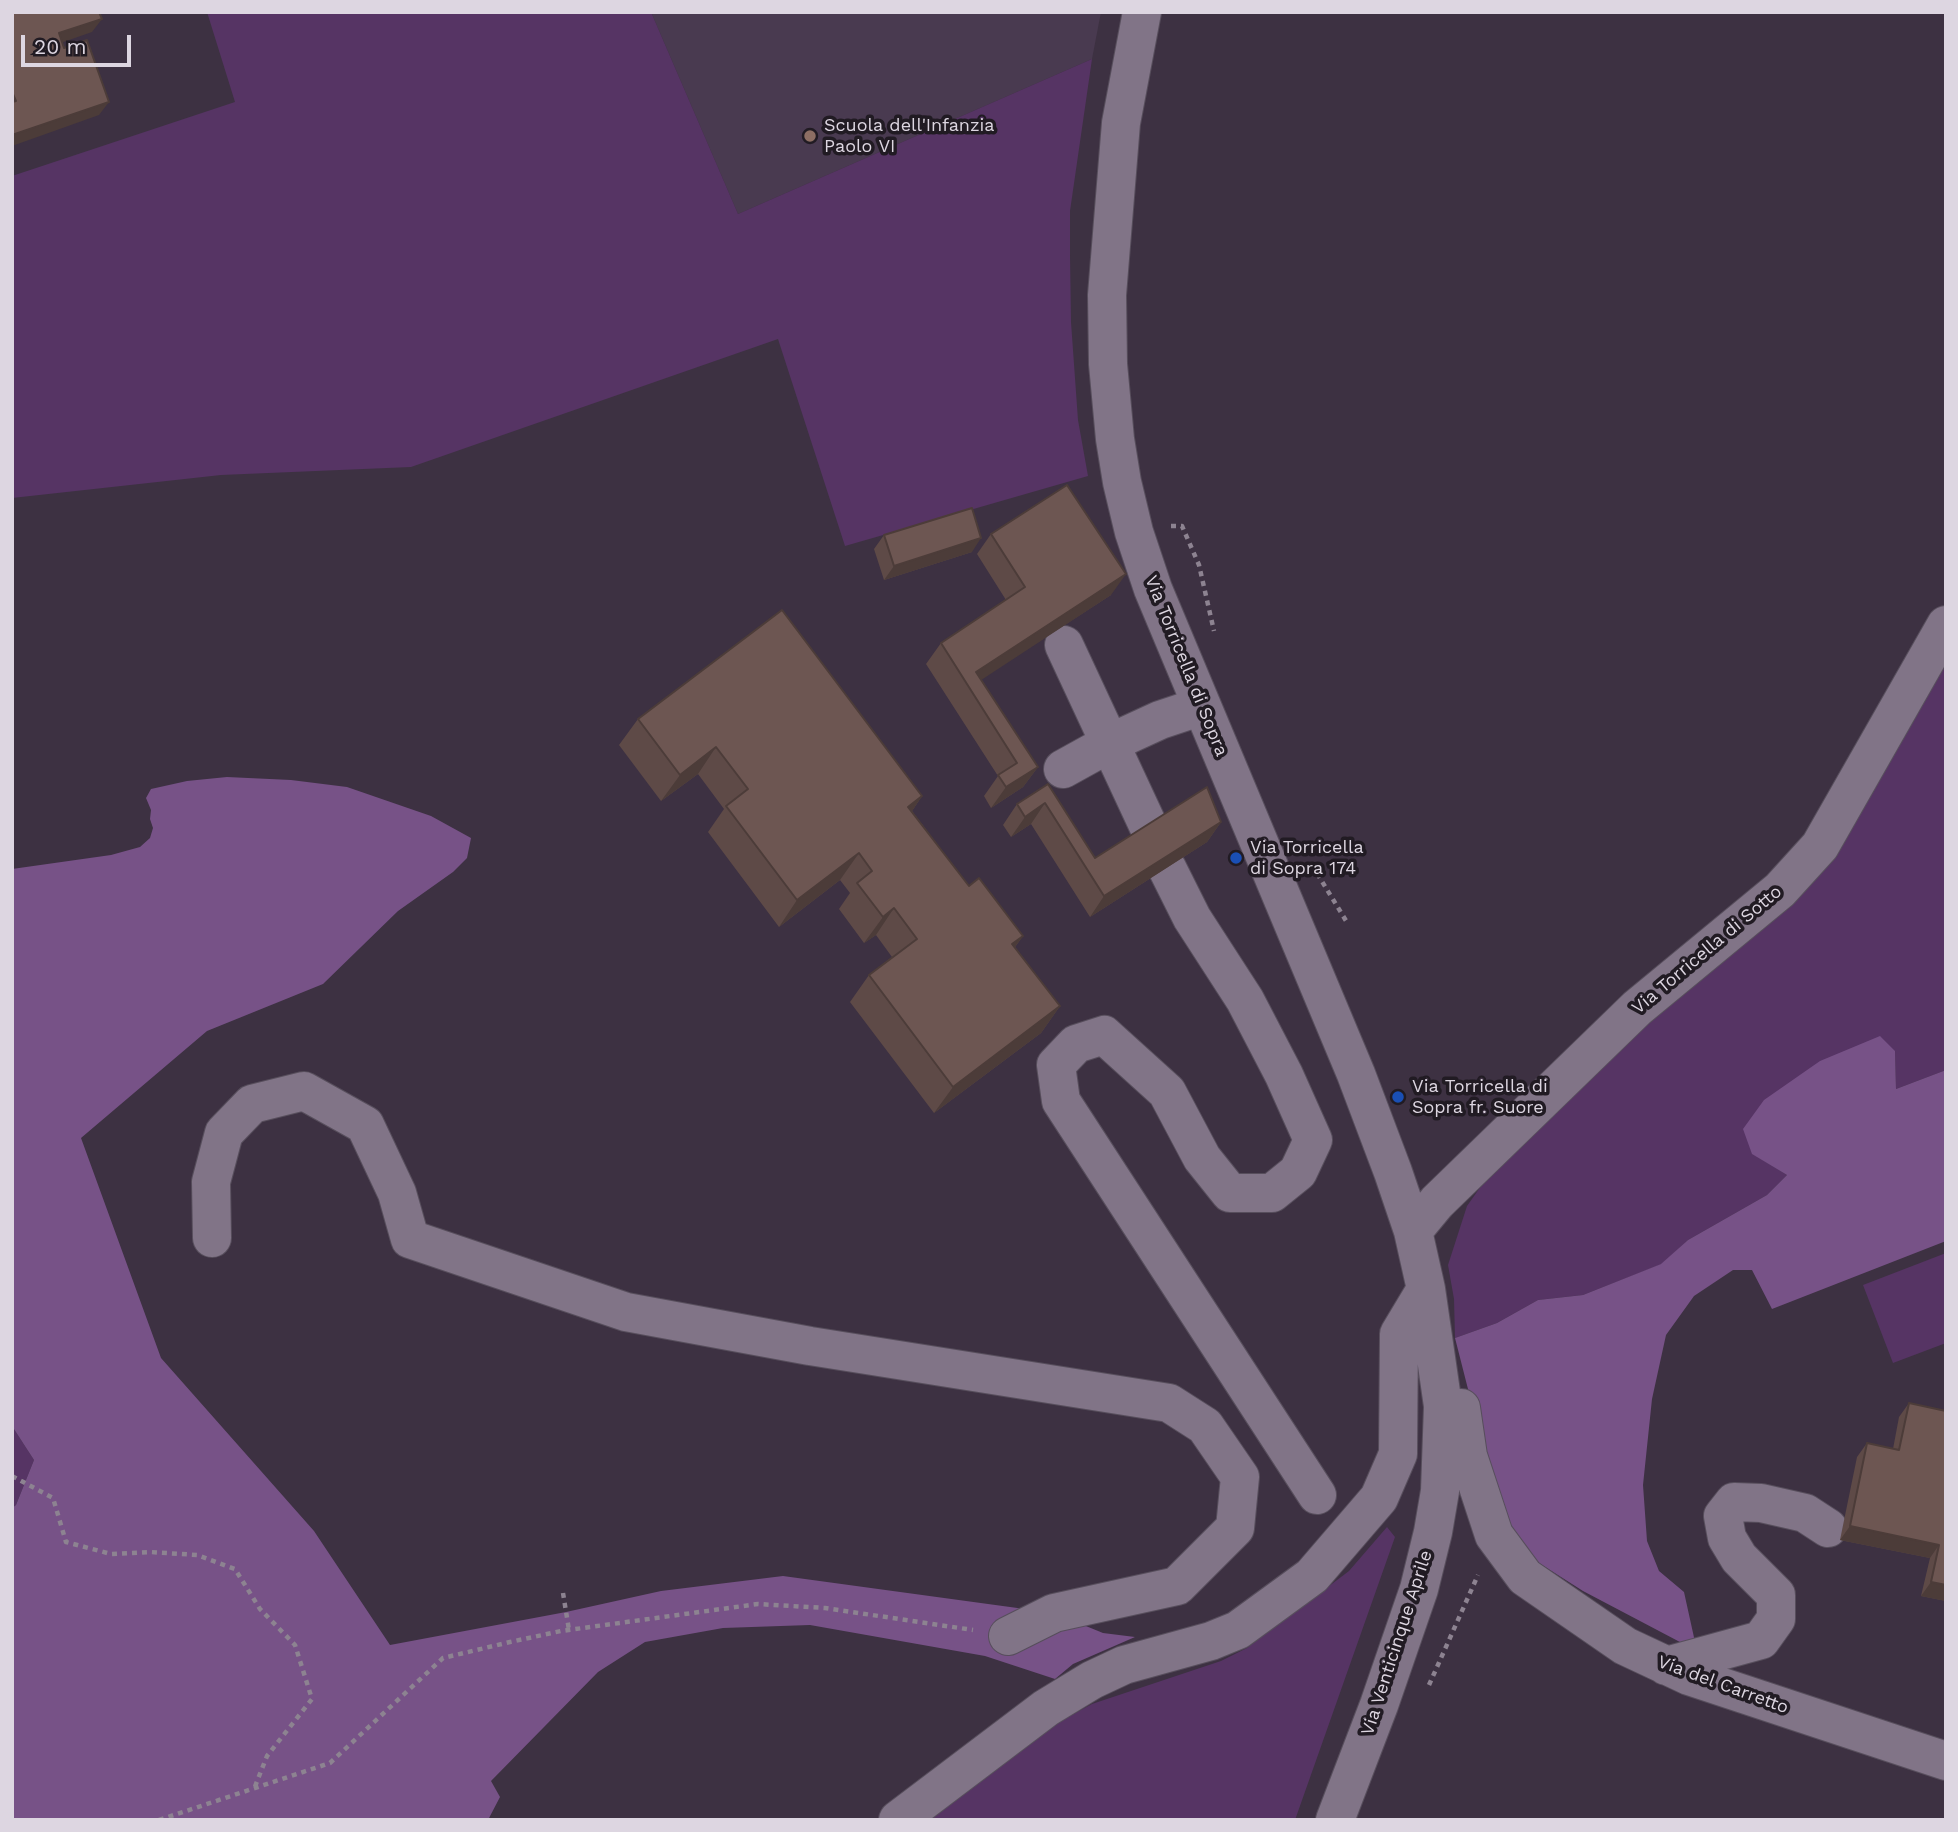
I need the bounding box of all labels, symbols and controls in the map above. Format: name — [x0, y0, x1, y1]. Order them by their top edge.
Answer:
scale bar — [24, 21, 135, 65]
text: 20 m — [34, 34, 86, 59]
place label: Scuola dell'Infanzia Paolo VI — [824, 115, 995, 158]
marker: Scuola dell'Infanzia Paolo VI — [802, 128, 818, 144]
street label: Via Torricella di Sopra — [1140, 573, 1232, 759]
place label: Via Torricella di Sopra 174 — [1250, 837, 1364, 880]
marker: Via Torricella di Sopra 174 — [1228, 850, 1244, 866]
street label: Via Torricella di Sotto — [1628, 881, 1786, 1019]
place label: Via Torricella di Sopra fr. Suore — [1412, 1076, 1548, 1118]
marker: Via Torricella di Sopra fr. Suore — [1390, 1089, 1406, 1105]
street label: Via Venticinque Aprile — [1357, 1548, 1437, 1738]
street label: Via del Carretto — [1655, 1651, 1791, 1719]

